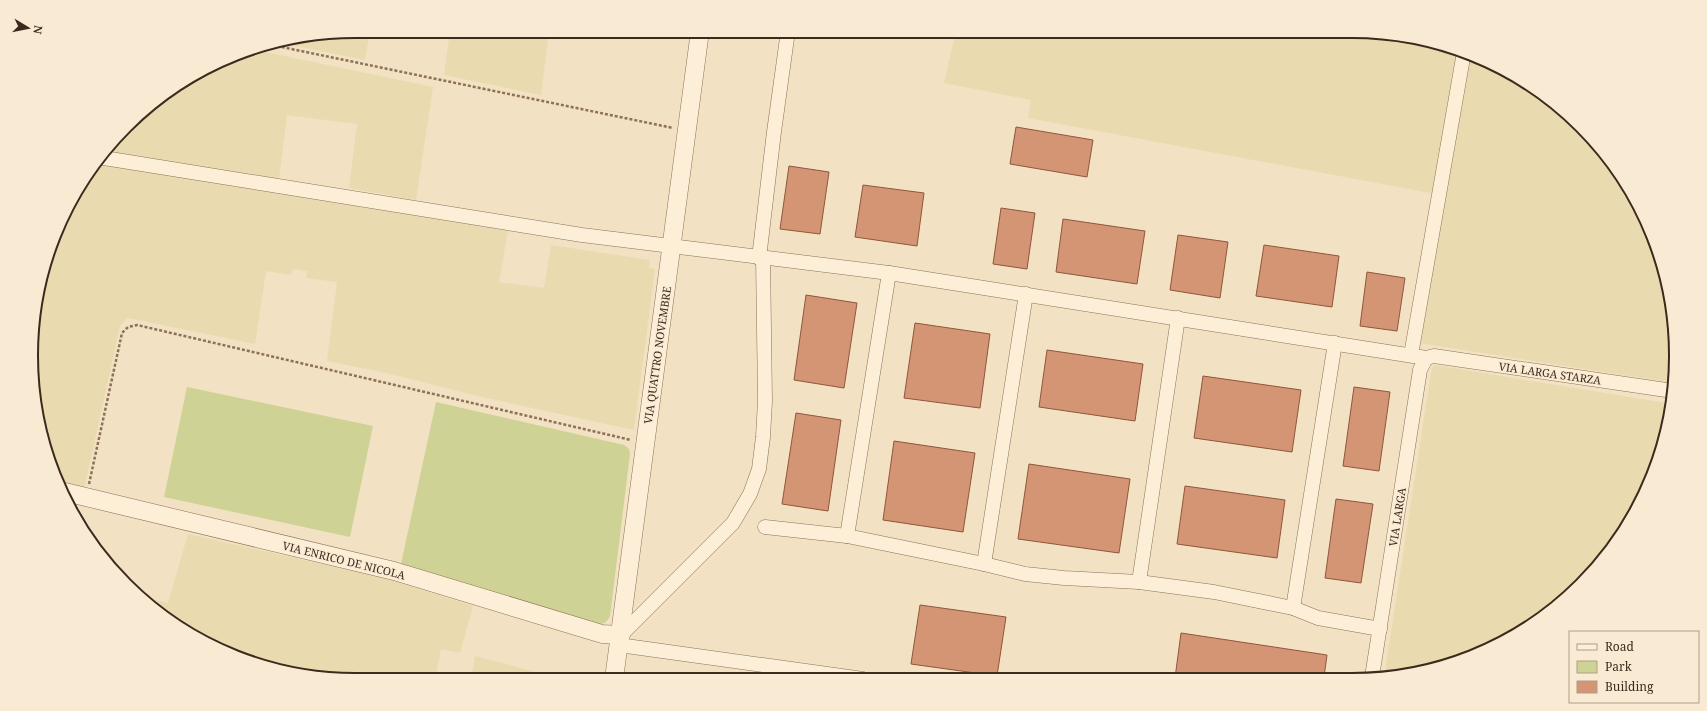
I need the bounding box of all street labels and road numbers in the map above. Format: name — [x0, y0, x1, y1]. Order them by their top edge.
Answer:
street label: VIA QUATTRO NOVEMBRE — [640, 285, 674, 425]
street label: VIA LARGA STARZA — [1498, 358, 1602, 388]
street label: VIA LARGA — [1385, 486, 1409, 547]
street label: VIA ENRICO DE NICOLA — [281, 537, 407, 583]

